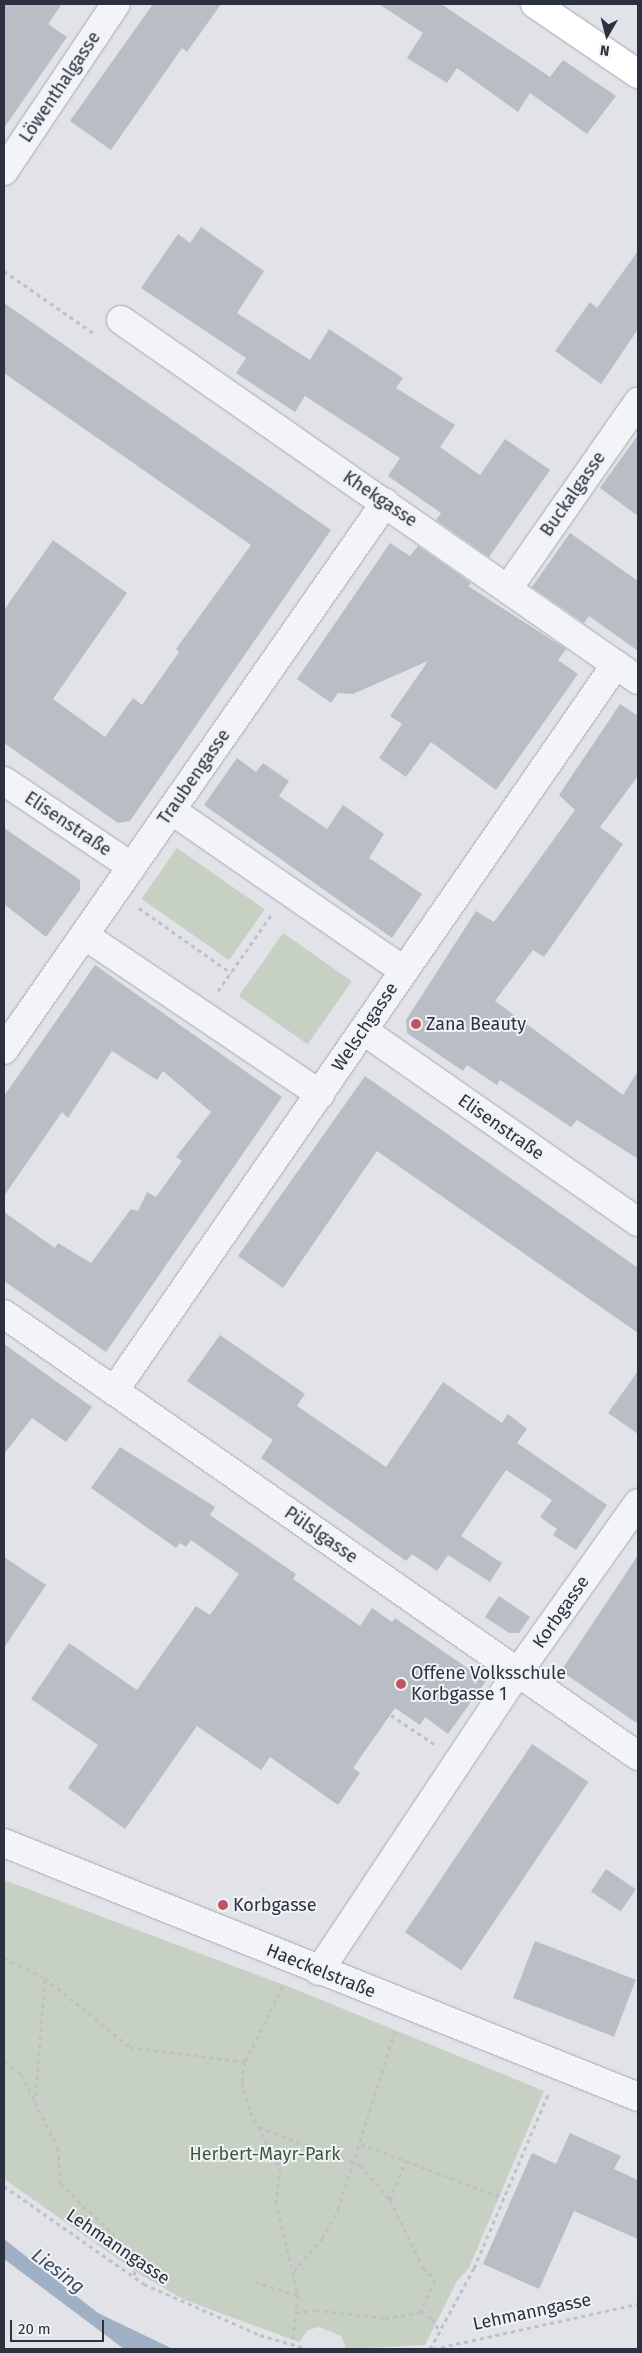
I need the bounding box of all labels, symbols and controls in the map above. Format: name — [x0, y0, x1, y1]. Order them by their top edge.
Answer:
north arrow — [582, 10, 632, 60]
street label: Löwenthalgasse — [15, 27, 105, 147]
text: N — [599, 41, 611, 59]
street label: Buckalgasse — [536, 447, 610, 541]
street label: Khekgasse — [339, 466, 421, 532]
street label: Traubengasse — [153, 725, 235, 829]
street label: Elisenstraße — [20, 787, 116, 861]
street label: Welschgasse — [327, 979, 403, 1075]
place label: Zana Beauty — [426, 1013, 526, 1035]
marker: Zana Beauty — [410, 1018, 422, 1030]
street label: Elisenstraße — [454, 1089, 548, 1165]
street label: Pülslgasse — [280, 1502, 362, 1568]
street label: Korbgasse — [528, 1572, 594, 1652]
place label: Offene Volksschule Korbgasse 1 — [411, 1663, 566, 1706]
marker: Offene Volksschule Korbgasse 1 — [395, 1678, 407, 1690]
place label: Korbgasse — [233, 1894, 317, 1916]
marker: Korbgasse — [217, 1899, 229, 1911]
street label: Haeckelstraße — [263, 1939, 379, 2003]
park label: Herbert-Mayr-Park — [190, 2143, 340, 2165]
street label: Lehmanngasse — [62, 2204, 174, 2290]
water label: Liesing — [27, 2244, 89, 2298]
street label: Lehmanngasse — [471, 2289, 593, 2335]
scale bar — [12, 2310, 106, 2342]
text: 20 m — [18, 2320, 51, 2338]

